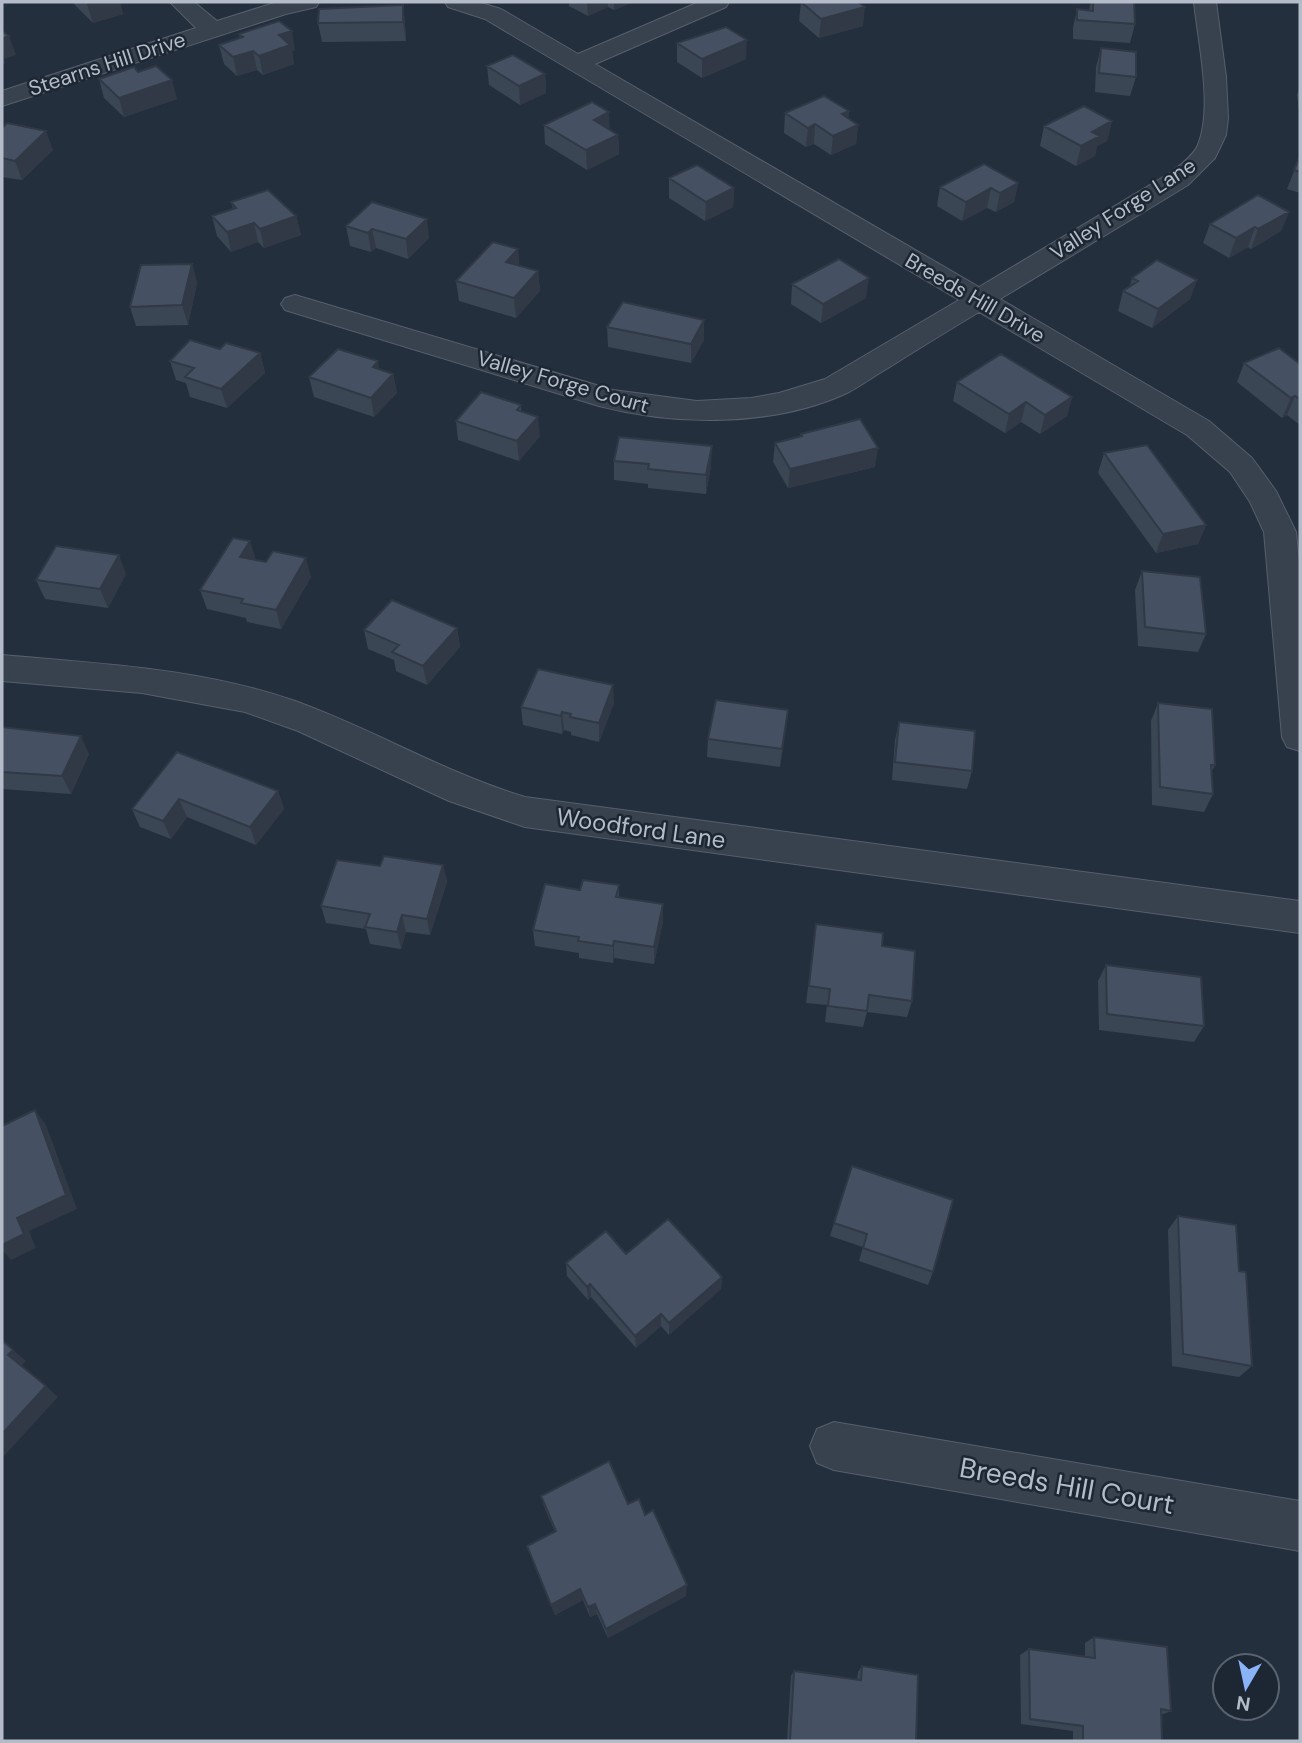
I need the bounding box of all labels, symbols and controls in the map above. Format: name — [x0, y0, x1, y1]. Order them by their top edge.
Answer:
street label: Stearns Hill Drive — [25, 25, 189, 103]
street label: Valley Forge Lane — [1045, 151, 1201, 267]
street label: Breeds Hill Drive — [900, 247, 1050, 349]
street label: Valley Forge Court — [474, 344, 652, 420]
street label: Woodford Lane — [554, 801, 728, 855]
street label: Breeds Hill Court — [957, 1449, 1177, 1523]
north arrow — [1211, 1652, 1281, 1722]
text: N — [1235, 1690, 1252, 1717]

